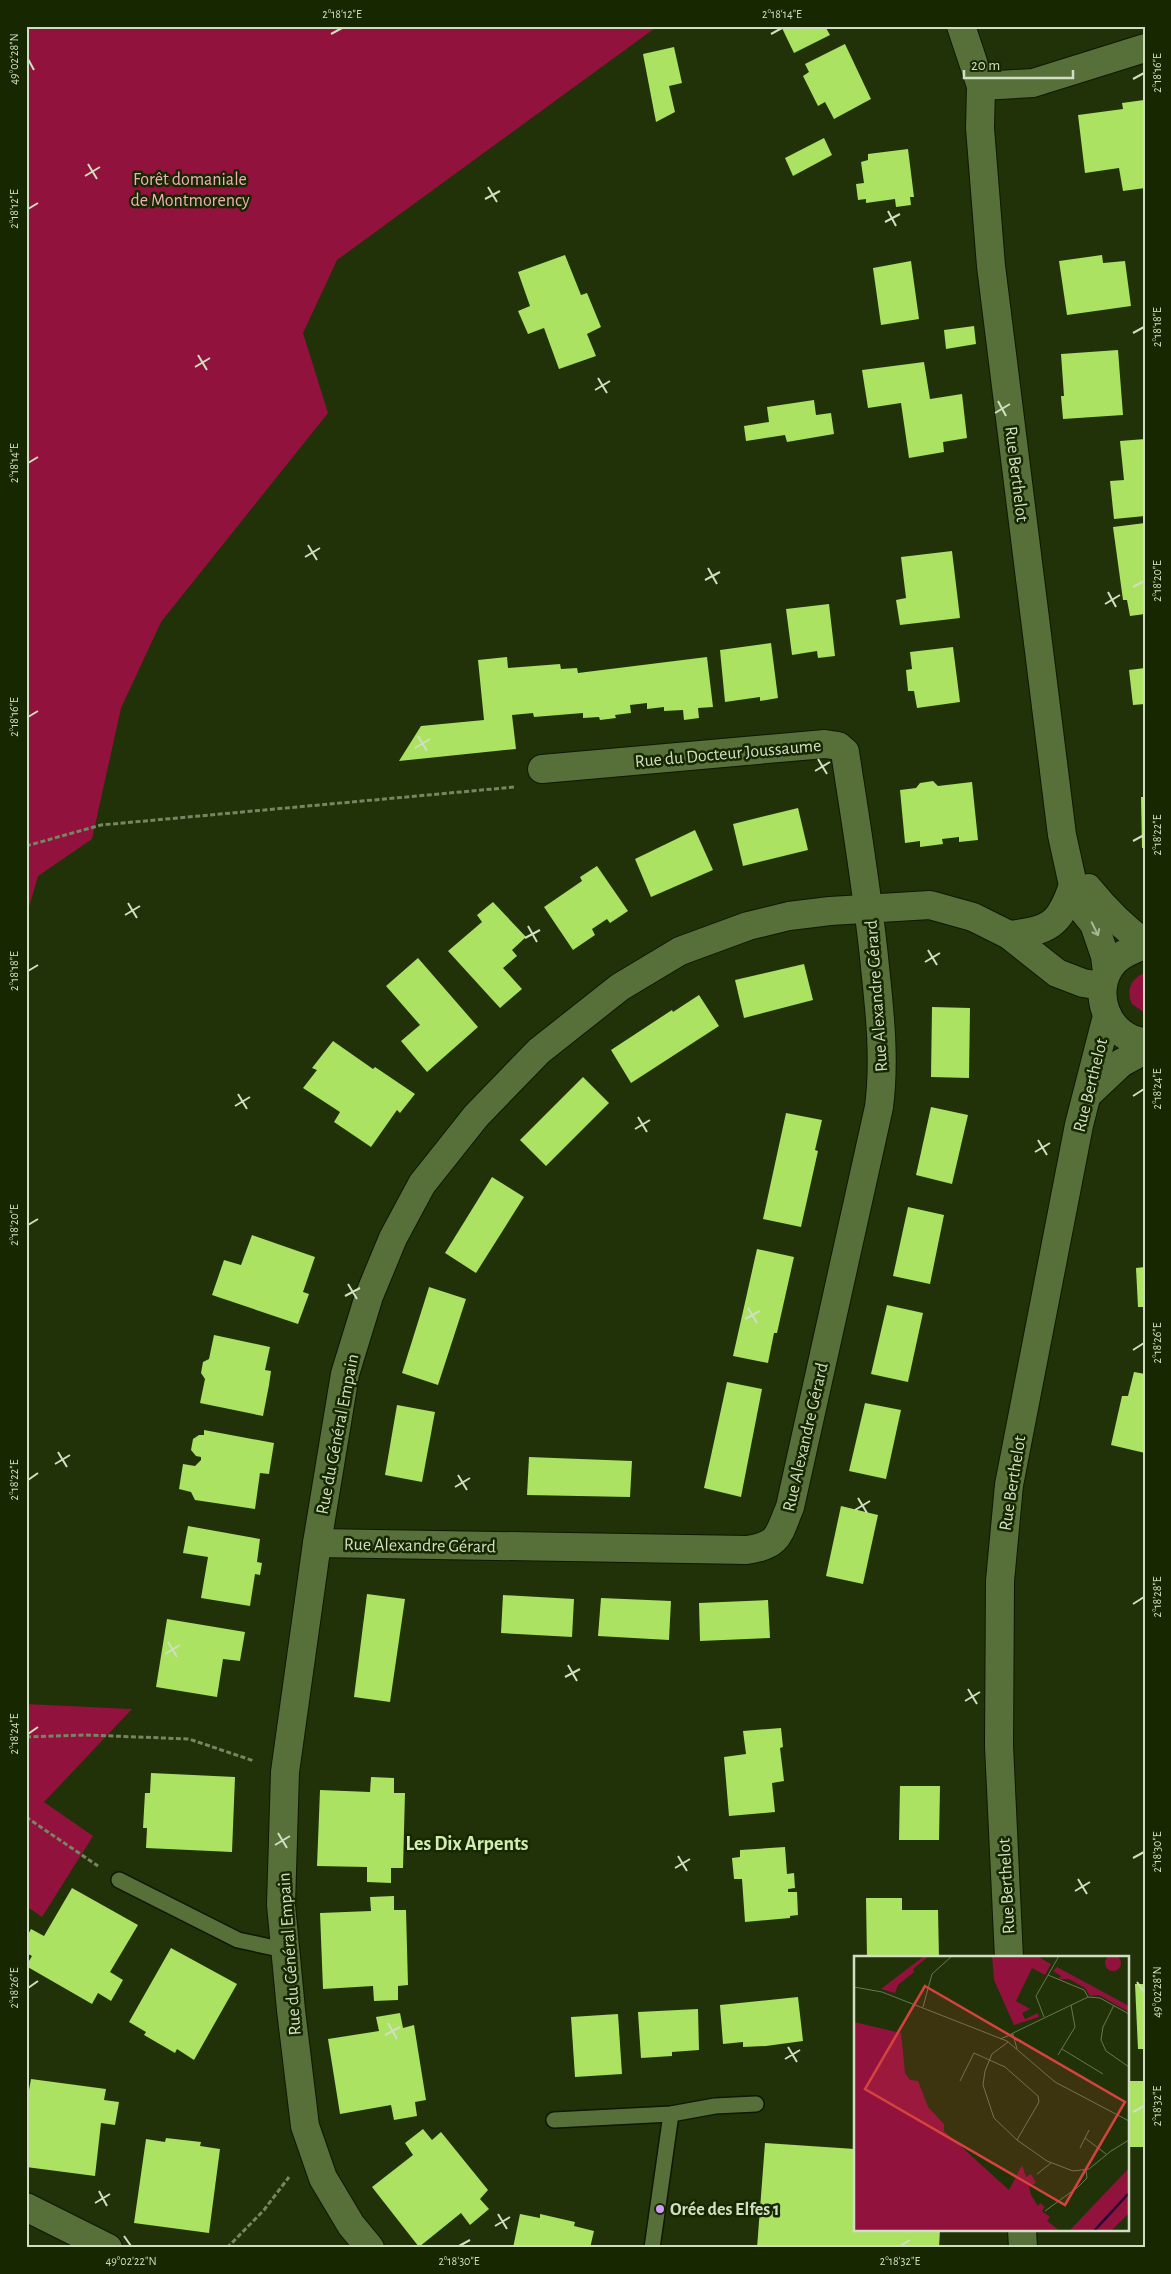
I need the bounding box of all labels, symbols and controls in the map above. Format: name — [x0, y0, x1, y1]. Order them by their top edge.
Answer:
text: 2°18'12"E — [322, 8, 362, 20]
text: 2°18'14"E — [762, 8, 802, 20]
text: 49°02'28"N — [8, 33, 20, 85]
scale bar — [964, 48, 1072, 80]
text: 2°18'16"E — [1151, 53, 1163, 93]
text: 20 m — [971, 58, 1000, 73]
park label: Forêt domaniale de Montmorency — [130, 171, 250, 210]
text: 2°18'12"E — [8, 189, 20, 229]
text: 2°18'18"E — [1151, 307, 1163, 347]
street label: Rue Berthelot — [1001, 425, 1031, 523]
text: 2°18'14"E — [8, 443, 20, 483]
text: 2°18'20"E — [1151, 560, 1163, 602]
text: 2°18'16"E — [8, 697, 20, 737]
street label: Rue du Docteur Joussaume — [634, 737, 822, 771]
text: 2°18'22"E — [1151, 814, 1163, 855]
street label: Rue Alexandre Gérard — [863, 919, 891, 1072]
one-way arrow — [1091, 921, 1101, 936]
text: 2°18'18"E — [8, 951, 20, 991]
street label: Rue Berthelot — [1071, 1036, 1111, 1134]
text: 2°18'24"E — [1151, 1068, 1163, 1110]
text: 2°18'20"E — [8, 1204, 20, 1246]
text: 2°18'26"E — [1151, 1322, 1163, 1364]
street label: Rue du Général Empain — [314, 1352, 362, 1516]
street label: Rue Alexandre Gérard — [780, 1361, 832, 1513]
street label: Rue Berthelot — [997, 1434, 1029, 1532]
text: 2°18'22"E — [8, 1459, 20, 1500]
street label: Rue Alexandre Gérard — [344, 1536, 496, 1556]
text: 2°18'28"E — [1151, 1576, 1163, 1618]
text: 2°18'24"E — [8, 1713, 20, 1755]
text: 2°18'30"E — [1151, 1831, 1163, 1873]
district label: Les Dix Arpents — [406, 1834, 529, 1854]
street label: Rue Berthelot — [995, 1837, 1019, 1934]
street label: Rue du Général Empain — [275, 1872, 305, 2036]
inset map — [854, 1956, 1128, 2232]
text: 49°02'28"N — [1151, 1966, 1163, 2018]
text: 2°18'26"E — [8, 1967, 20, 2009]
text: 2°18'32"E — [1151, 2086, 1163, 2126]
place label: Orée des Elfes 1 — [670, 2201, 779, 2219]
marker: Orée des Elfes 1 — [654, 2203, 666, 2215]
text: 49°02'22"N — [105, 2255, 157, 2267]
text: 2°18'30"E — [438, 2255, 480, 2267]
text: 2°18'32"E — [880, 2255, 920, 2267]

